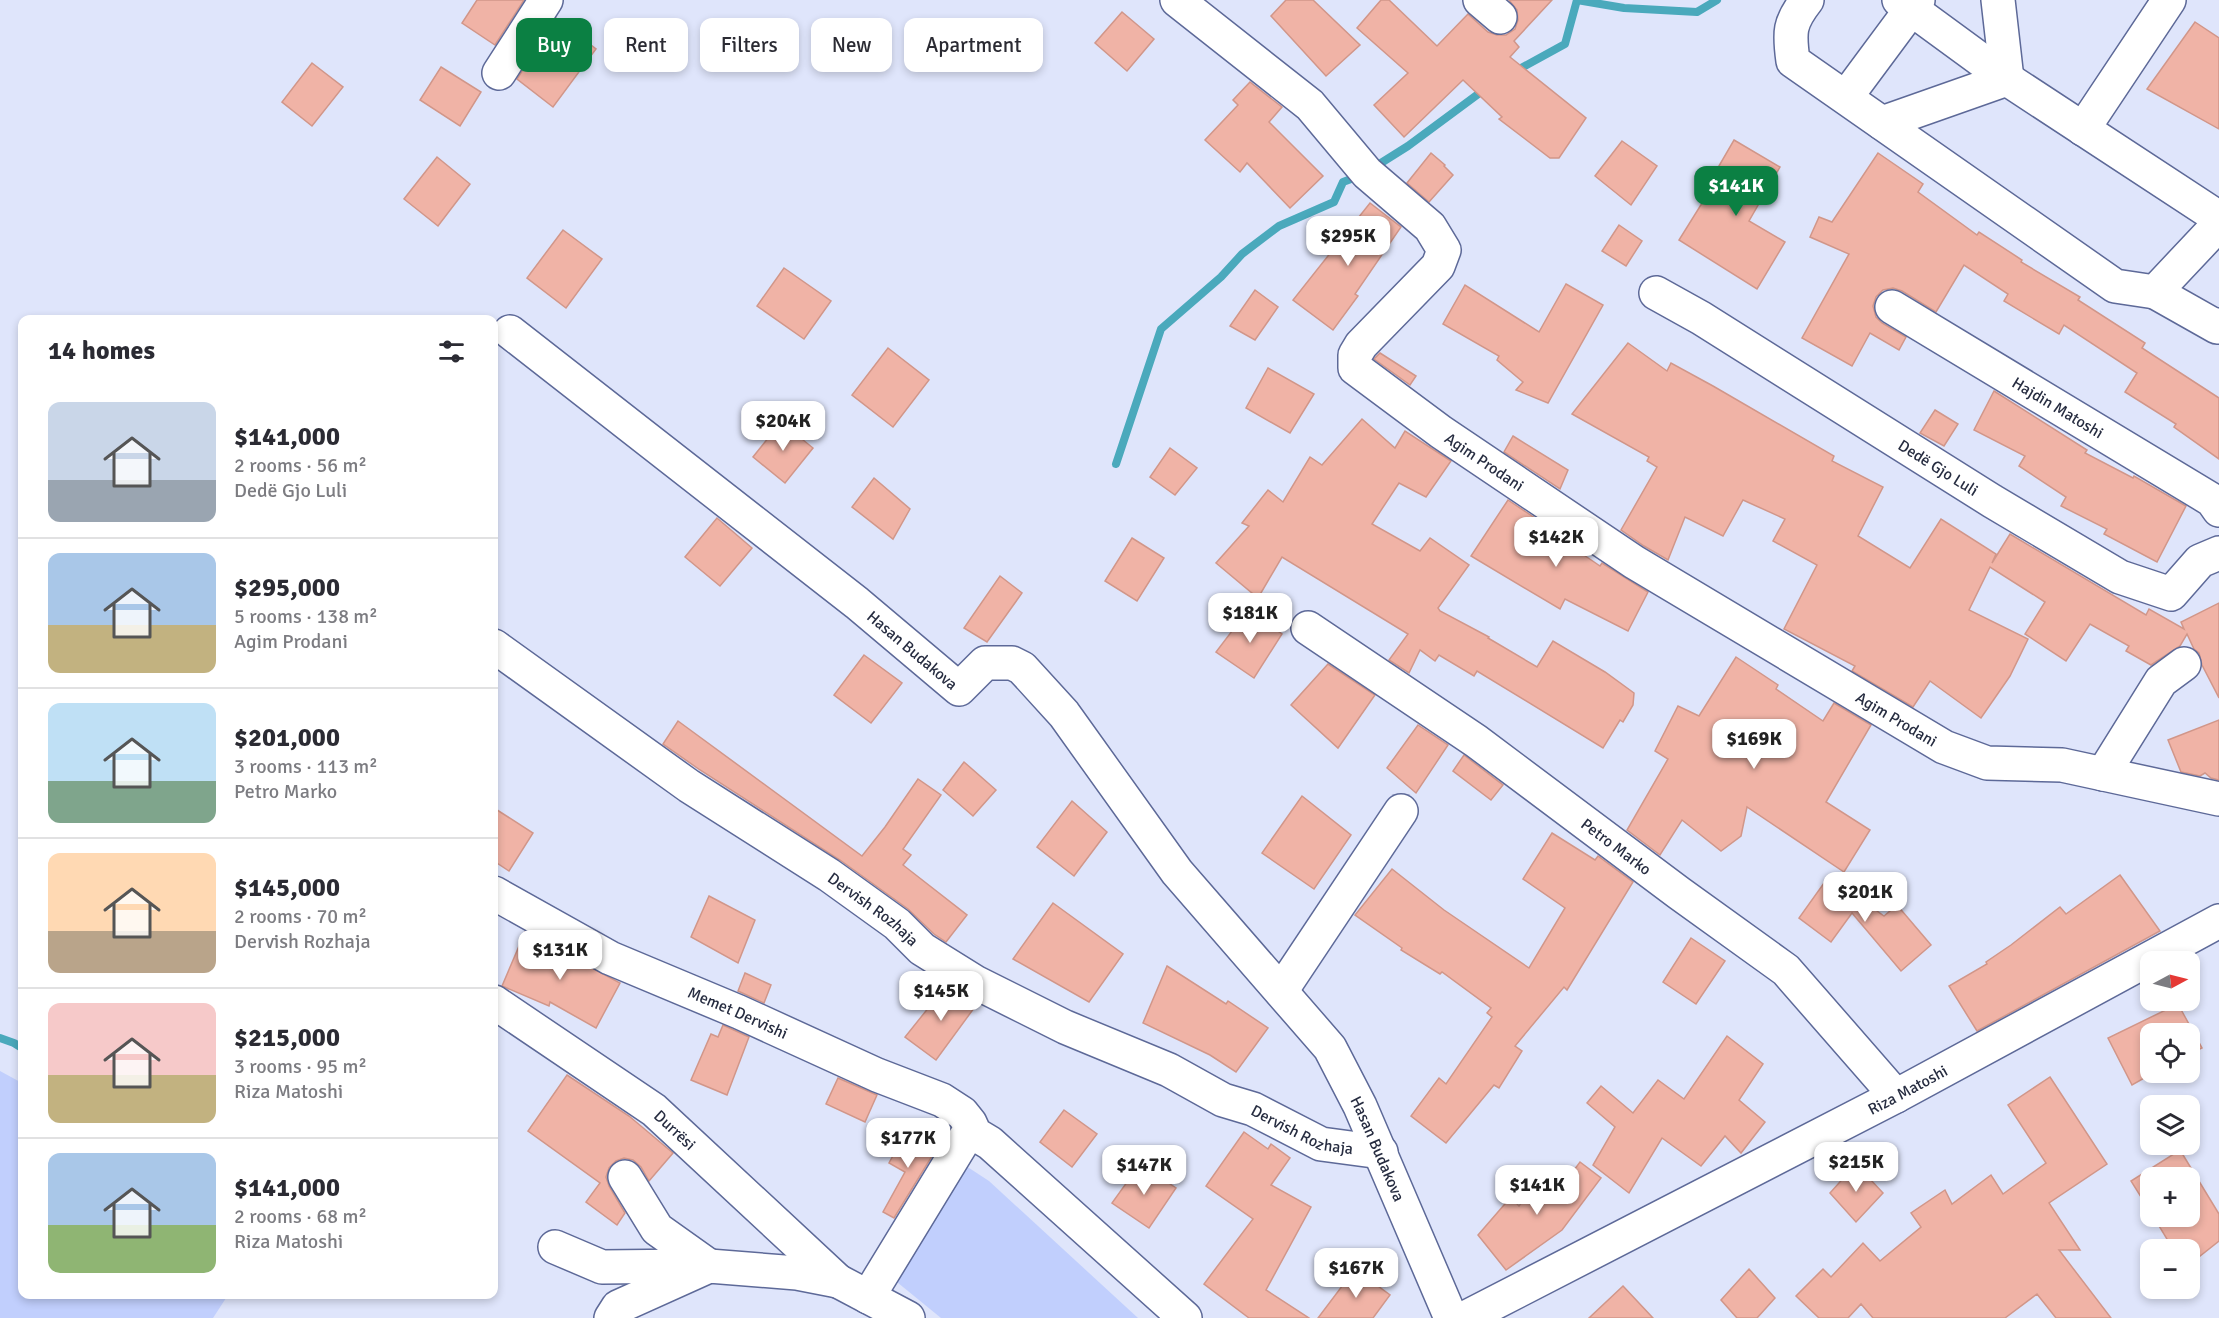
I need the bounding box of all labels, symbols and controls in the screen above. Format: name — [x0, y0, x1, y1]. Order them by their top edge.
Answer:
chip: Buy — [516, 18, 592, 72]
chip: Rent — [604, 18, 688, 72]
chip: Filters — [700, 18, 799, 72]
chip: New — [811, 18, 892, 72]
chip: Apartment — [904, 18, 1043, 72]
pin: $141K — [1694, 166, 1778, 217]
text: $141K — [1708, 173, 1764, 198]
pin: $295K — [1306, 216, 1390, 267]
text: $295K — [1320, 223, 1376, 248]
text: 14 homes — [48, 335, 155, 367]
icon: filters — [435, 335, 468, 368]
street label: Hajdin Matoshi — [2008, 373, 2107, 443]
pin: $204K — [741, 401, 825, 452]
text: $204K — [755, 408, 811, 433]
text: $141,000 — [234, 421, 340, 453]
icon: home — [96, 426, 168, 498]
street label: Agim Prodani — [1441, 428, 1528, 496]
street label: Dedë Gjo Luli — [1894, 436, 1982, 501]
text: 2 rooms · 56 m² — [234, 453, 367, 478]
text: Dedë Gjo Luli — [234, 478, 347, 503]
pin: $142K — [1514, 517, 1598, 568]
text: $142K — [1528, 524, 1584, 549]
text: $295,000 — [234, 572, 340, 604]
icon: home — [96, 577, 168, 649]
pin: $181K — [1208, 593, 1292, 644]
text: $181K — [1222, 600, 1278, 625]
text: 5 rooms · 138 m² — [234, 604, 378, 629]
street label: Hasan Budakova — [862, 607, 961, 695]
text: Agim Prodani — [234, 629, 348, 654]
street label: Agim Prodani — [1852, 688, 1940, 752]
pin: $169K — [1712, 719, 1796, 770]
text: $201,000 — [234, 722, 340, 754]
text: $169K — [1726, 726, 1782, 751]
icon: home — [96, 727, 168, 799]
text: 3 rooms · 113 m² — [234, 754, 378, 779]
text: Petro Marko — [234, 779, 337, 804]
street label: Petro Marko — [1577, 814, 1655, 880]
street label: Dervish Rozhaja — [824, 868, 922, 951]
text: $145,000 — [234, 872, 340, 904]
pin: $201K — [1823, 872, 1907, 923]
icon: home — [96, 877, 168, 949]
text: $201K — [1837, 879, 1893, 904]
text: 2 rooms · 70 m² — [234, 904, 367, 929]
text: Dervish Rozhaja — [234, 929, 371, 954]
pin: $131K — [518, 930, 602, 981]
text: $131K — [532, 937, 588, 962]
north arrow — [2140, 951, 2200, 1011]
map controls — [2140, 951, 2200, 1299]
pin: $145K — [899, 971, 983, 1022]
text: $145K — [913, 978, 969, 1003]
street label: Memet Dervishi — [685, 983, 791, 1044]
text: $215,000 — [234, 1022, 340, 1054]
button: locate — [2140, 1023, 2200, 1083]
icon: home — [96, 1027, 168, 1099]
text: 3 rooms · 95 m² — [234, 1054, 367, 1079]
street label: Riza Matoshi — [1865, 1061, 1951, 1120]
text: Riza Matoshi — [234, 1079, 343, 1104]
street label: Hasan Budakova — [1346, 1093, 1409, 1205]
button: layers — [2140, 1095, 2200, 1155]
street label: Dervish Rozhaja — [1247, 1101, 1354, 1159]
street label: Durrësi — [649, 1106, 700, 1155]
pin: $177K — [866, 1118, 950, 1169]
text: $177K — [880, 1125, 936, 1150]
pin: $215K — [1814, 1142, 1898, 1193]
pin: $147K — [1102, 1145, 1186, 1196]
text: $215K — [1828, 1149, 1884, 1174]
text: $147K — [1116, 1152, 1172, 1177]
pin: $141K — [1495, 1165, 1579, 1216]
button: + — [2140, 1167, 2200, 1227]
text: $141,000 — [234, 1172, 340, 1204]
text: $141K — [1509, 1172, 1565, 1197]
icon: home — [96, 1177, 168, 1249]
text: 2 rooms · 68 m² — [234, 1204, 367, 1229]
text: Riza Matoshi — [234, 1229, 343, 1254]
button: − — [2140, 1239, 2200, 1299]
pin: $167K — [1314, 1248, 1398, 1299]
text: $167K — [1328, 1255, 1384, 1280]

